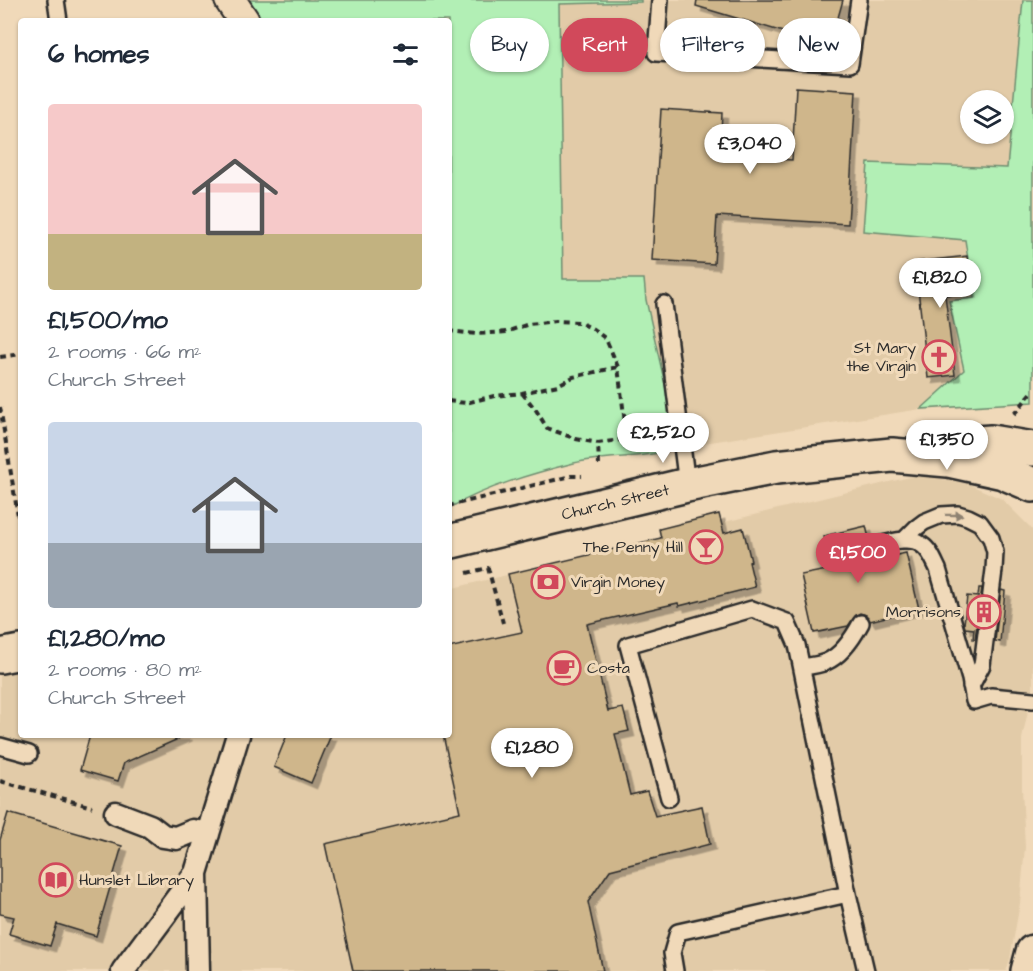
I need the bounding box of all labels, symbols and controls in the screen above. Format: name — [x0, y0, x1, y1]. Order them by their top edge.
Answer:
chip: Buy — [470, 18, 549, 72]
chip: Rent — [561, 18, 648, 72]
chip: Filters — [660, 18, 765, 72]
chip: New — [777, 18, 861, 72]
text: 6 homes — [48, 36, 150, 72]
icon: filters — [389, 38, 422, 71]
map controls — [960, 90, 1014, 144]
button: layers — [960, 90, 1014, 144]
pin: £3,040 — [701, 124, 799, 175]
text: £3,040 — [718, 129, 782, 157]
icon: home — [181, 143, 289, 251]
pin: £1,820 — [891, 258, 989, 309]
text: £1,820 — [913, 263, 967, 291]
text: £1,500/mo — [48, 302, 168, 338]
place label: St Mary the Virgin — [847, 337, 916, 378]
text: 2 rooms · 66 m² — [48, 338, 202, 366]
church icon: St Mary the Virgin — [921, 339, 957, 375]
text: Church Street — [48, 366, 186, 394]
pin: £2,520 — [614, 413, 712, 464]
text: £2,520 — [631, 418, 695, 446]
pin: £1,350 — [898, 420, 996, 471]
text: £1,350 — [920, 425, 974, 453]
icon: home — [181, 461, 289, 569]
street label: Church Street — [559, 479, 672, 526]
one-way arrow — [945, 511, 964, 520]
bar icon: The Penny Hill — [688, 529, 724, 565]
pin: £1,500 — [809, 533, 907, 584]
place label: The Penny Hill — [583, 536, 683, 559]
text: £1,500 — [830, 538, 886, 566]
bank icon: Virgin Money — [530, 564, 566, 600]
place label: Virgin Money — [571, 571, 665, 594]
building icon: Morrisons — [966, 594, 1002, 630]
place label: Morrisons — [886, 601, 961, 623]
text: £1,280/mo — [48, 620, 165, 656]
cafe icon: Costa — [546, 650, 582, 686]
text: 2 rooms · 80 m² — [48, 656, 202, 684]
place label: Costa — [587, 657, 630, 679]
text: Church Street — [48, 684, 186, 712]
pin: £1,280 — [483, 728, 581, 779]
text: £1,280 — [505, 733, 559, 761]
library icon: Hunslet Library — [38, 862, 74, 898]
place label: Hunslet Library — [79, 869, 194, 892]

